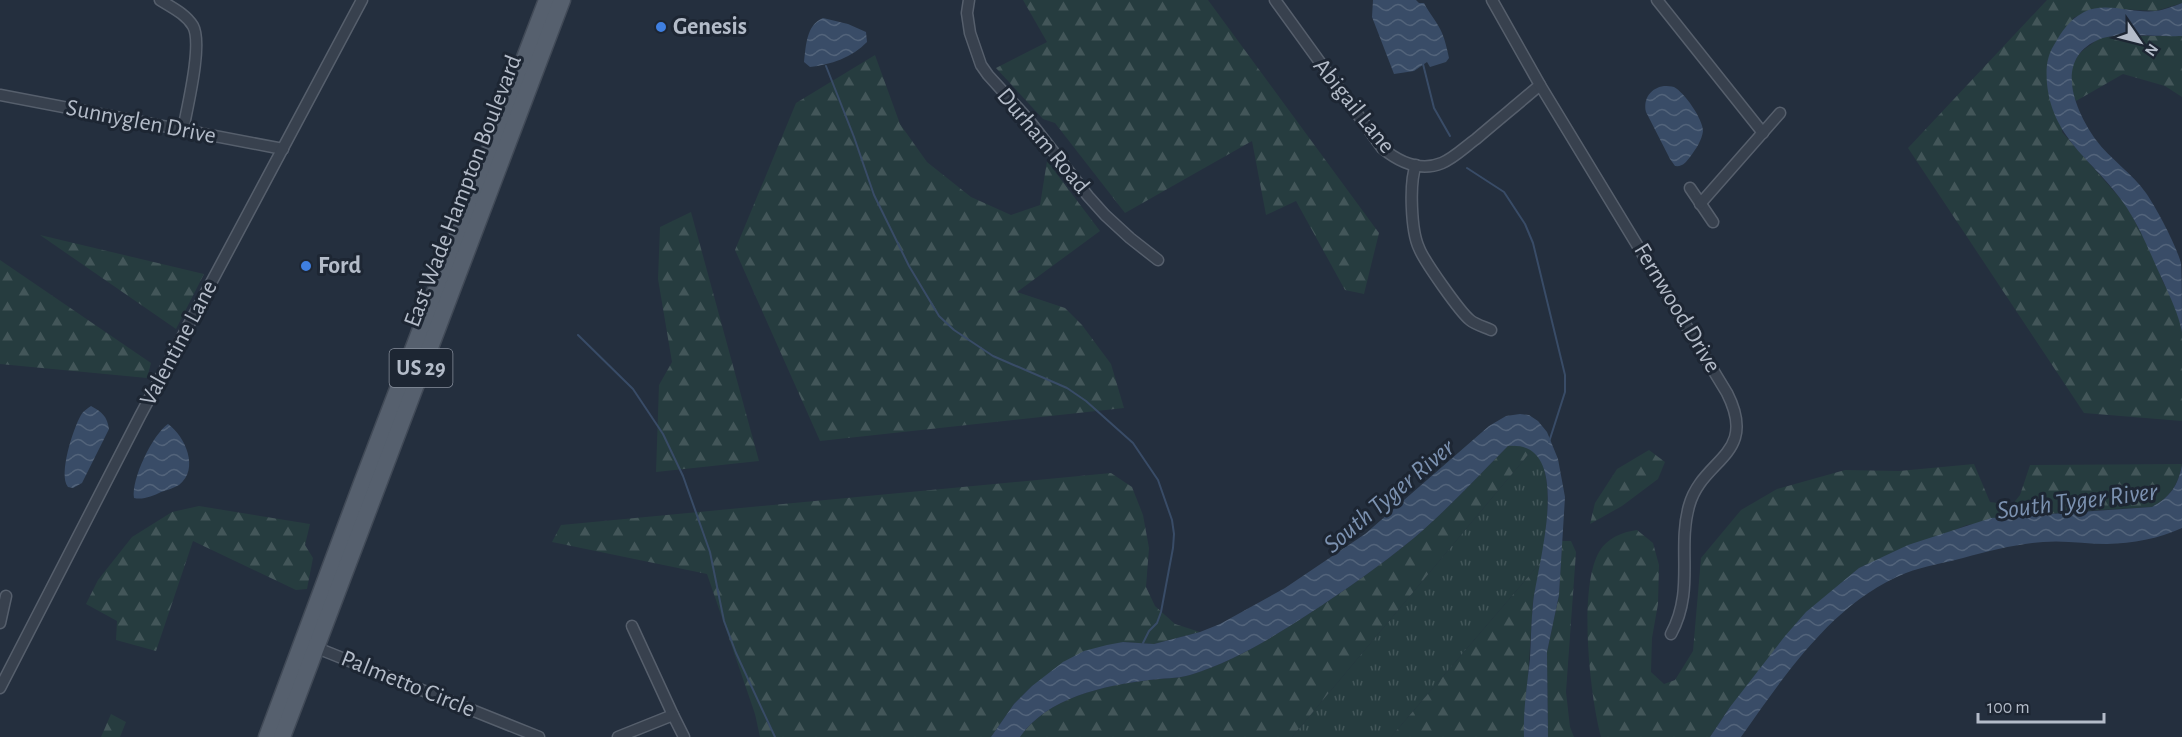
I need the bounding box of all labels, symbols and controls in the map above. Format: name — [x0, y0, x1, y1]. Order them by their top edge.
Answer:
north arrow — [2110, 12, 2170, 72]
place label: Genesis — [673, 15, 747, 39]
marker: Genesis — [654, 20, 668, 34]
text: N — [2142, 41, 2161, 59]
street label: East Wade Hampton Boulevard — [400, 52, 526, 330]
street label: Abigail Lane — [1309, 54, 1399, 158]
street label: Durham Road — [992, 84, 1094, 198]
street label: Sunnyglen Drive — [64, 96, 218, 148]
street label: Fernwood Drive — [1629, 239, 1725, 377]
place label: Ford — [318, 254, 361, 278]
marker: Ford — [299, 259, 313, 273]
street label: Valentine Lane — [136, 277, 222, 409]
road number: US 29 — [390, 349, 452, 387]
water label: South Tyger River — [1319, 433, 1460, 558]
water label: South Tyger River — [1995, 478, 2160, 524]
street label: Palmetto Circle — [338, 646, 478, 722]
scale bar — [1978, 686, 2104, 724]
text: 100 m — [1987, 699, 2030, 717]

